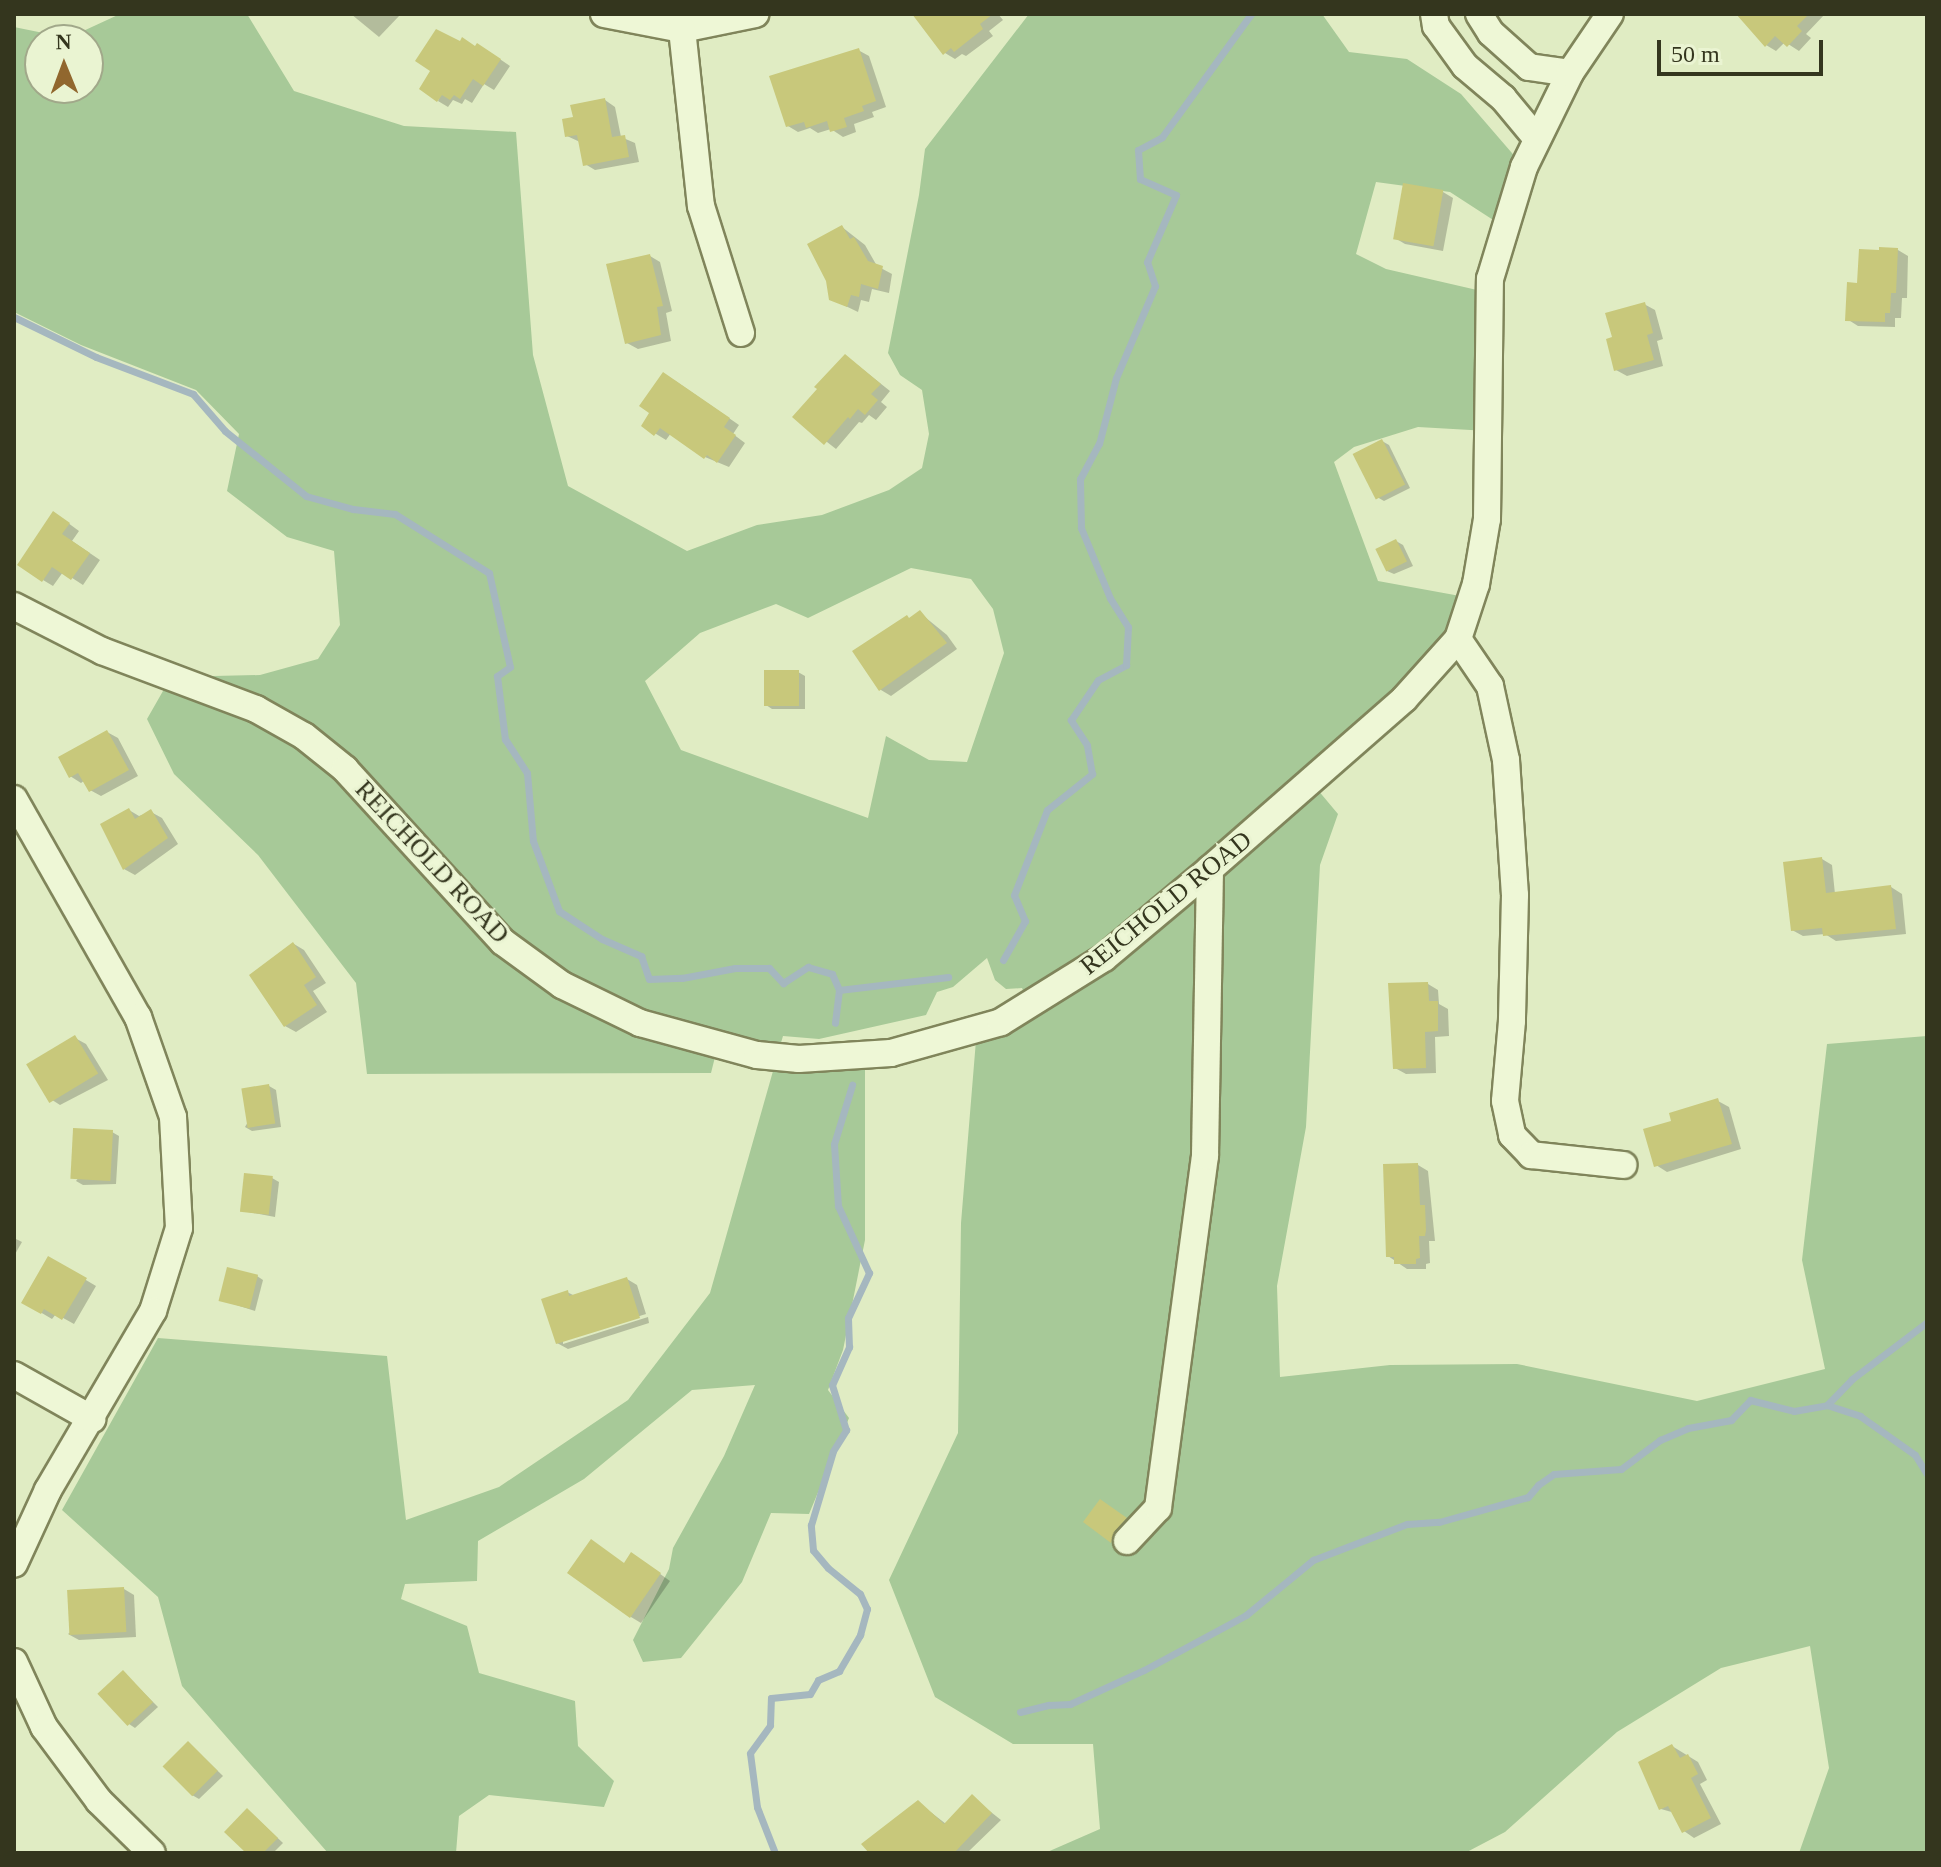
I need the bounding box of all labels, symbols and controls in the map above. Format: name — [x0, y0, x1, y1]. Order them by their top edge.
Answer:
north arrow — [24, 24, 104, 104]
scale bar — [1661, 24, 1827, 74]
text: N — [55, 29, 72, 54]
text: 50 m — [1671, 41, 1720, 67]
street label: REICHOLD ROAD — [348, 774, 516, 950]
street label: REICHOLD ROAD — [1074, 824, 1258, 982]

